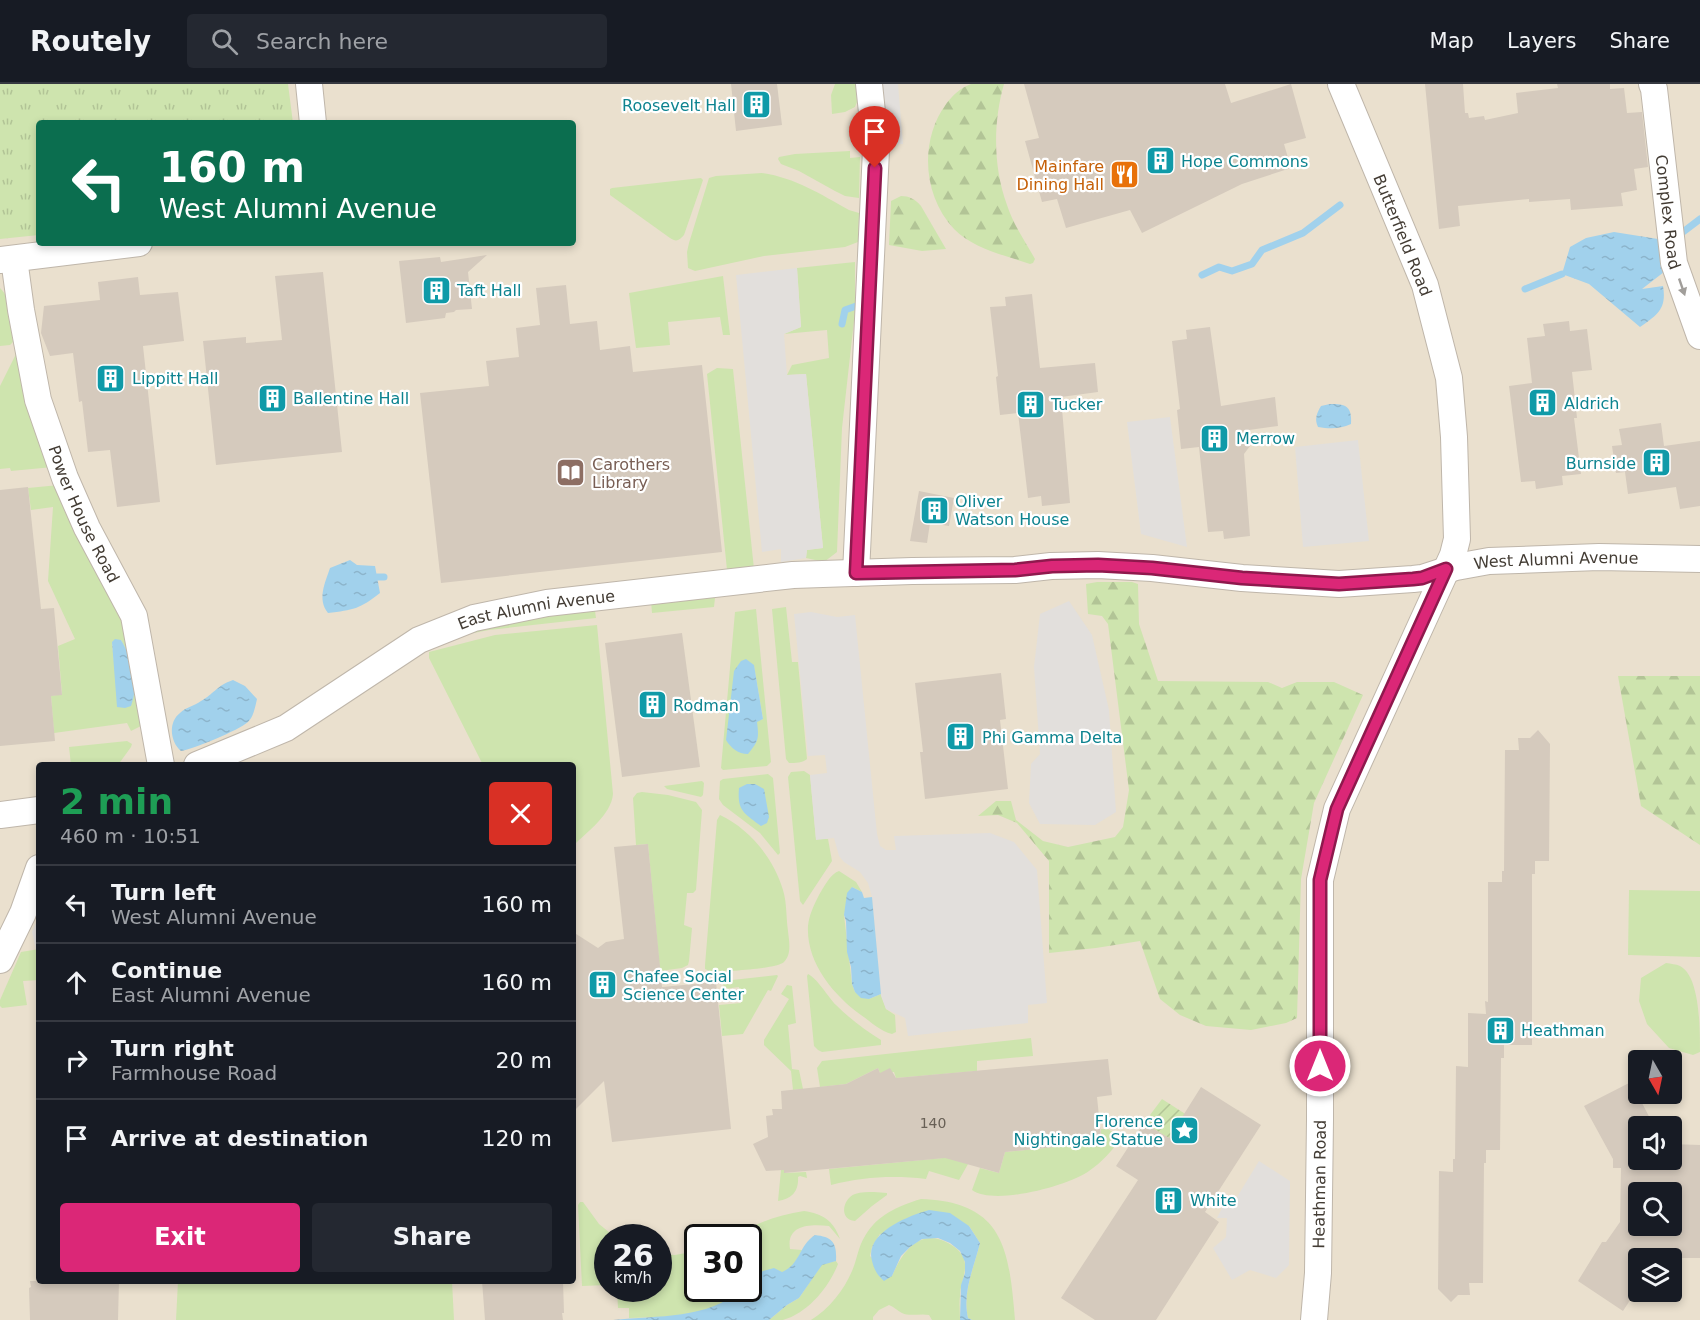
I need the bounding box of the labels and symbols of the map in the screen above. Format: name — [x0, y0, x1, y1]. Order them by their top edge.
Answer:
building icon: Roosevelt Hall — [741, 89, 773, 121]
place label: Roosevelt Hall — [622, 96, 736, 115]
pin — [849, 106, 900, 168]
building icon: Hope Commons — [1144, 145, 1176, 177]
place label: Hope Commons — [1181, 152, 1308, 171]
street label: Complex Road — [1652, 153, 1685, 272]
place label: Mainfare Dining Hall — [1017, 157, 1104, 194]
restaurant icon: Mainfare Dining Hall — [1109, 159, 1141, 191]
street label: Butterfield Road — [1369, 171, 1436, 299]
building icon: Taft Hall — [420, 274, 452, 306]
one-way arrow — [1678, 278, 1688, 296]
place label: Taft Hall — [456, 281, 521, 300]
building icon: Lippitt Hall — [95, 362, 127, 394]
place label: Lippitt Hall — [132, 369, 218, 388]
building icon: Ballentine Hall — [256, 382, 288, 414]
building icon: Aldrich — [1527, 387, 1559, 419]
building icon: Tucker — [1014, 388, 1046, 420]
place label: Ballentine Hall — [293, 389, 409, 408]
place label: Aldrich — [1564, 394, 1620, 413]
place label: Tucker — [1050, 395, 1103, 414]
building icon: Merrow — [1199, 422, 1231, 454]
place label: Merrow — [1236, 429, 1295, 448]
street label: Power House Road — [44, 443, 123, 586]
building icon: Burnside — [1641, 447, 1673, 479]
place label: Burnside — [1566, 454, 1636, 473]
place label: Carothers Library — [592, 455, 670, 492]
library icon: Carothers Library — [555, 457, 587, 489]
place label: Oliver Watson House — [955, 492, 1069, 529]
building icon: Oliver Watson House — [918, 494, 950, 526]
street label: West Alumni Avenue — [1472, 548, 1639, 574]
street label: East Alumni Avenue — [455, 586, 616, 634]
building icon: Rodman — [636, 689, 668, 721]
place label: Rodman — [673, 696, 739, 715]
building icon: Phi Gamma Delta — [945, 721, 977, 753]
place label: Phi Gamma Delta — [982, 728, 1122, 747]
place label: Chafee Social Science Center — [623, 967, 744, 1004]
building icon: Chafee Social Science Center — [586, 969, 618, 1001]
building icon: Heathman — [1484, 1014, 1516, 1046]
place label: Heathman — [1521, 1021, 1605, 1040]
position arrow — [1288, 1034, 1352, 1098]
north arrow — [1628, 1050, 1682, 1104]
place label: Florence Nightingale Statue — [1014, 1112, 1163, 1149]
place icon: Florence Nightingale Statue — [1168, 1114, 1200, 1146]
house number: 140 — [920, 1115, 946, 1131]
street label: Heathman Road — [1309, 1120, 1330, 1249]
building icon: White — [1153, 1184, 1185, 1216]
place label: White — [1190, 1191, 1237, 1210]
speed limit sign: 30 — [684, 1224, 762, 1302]

